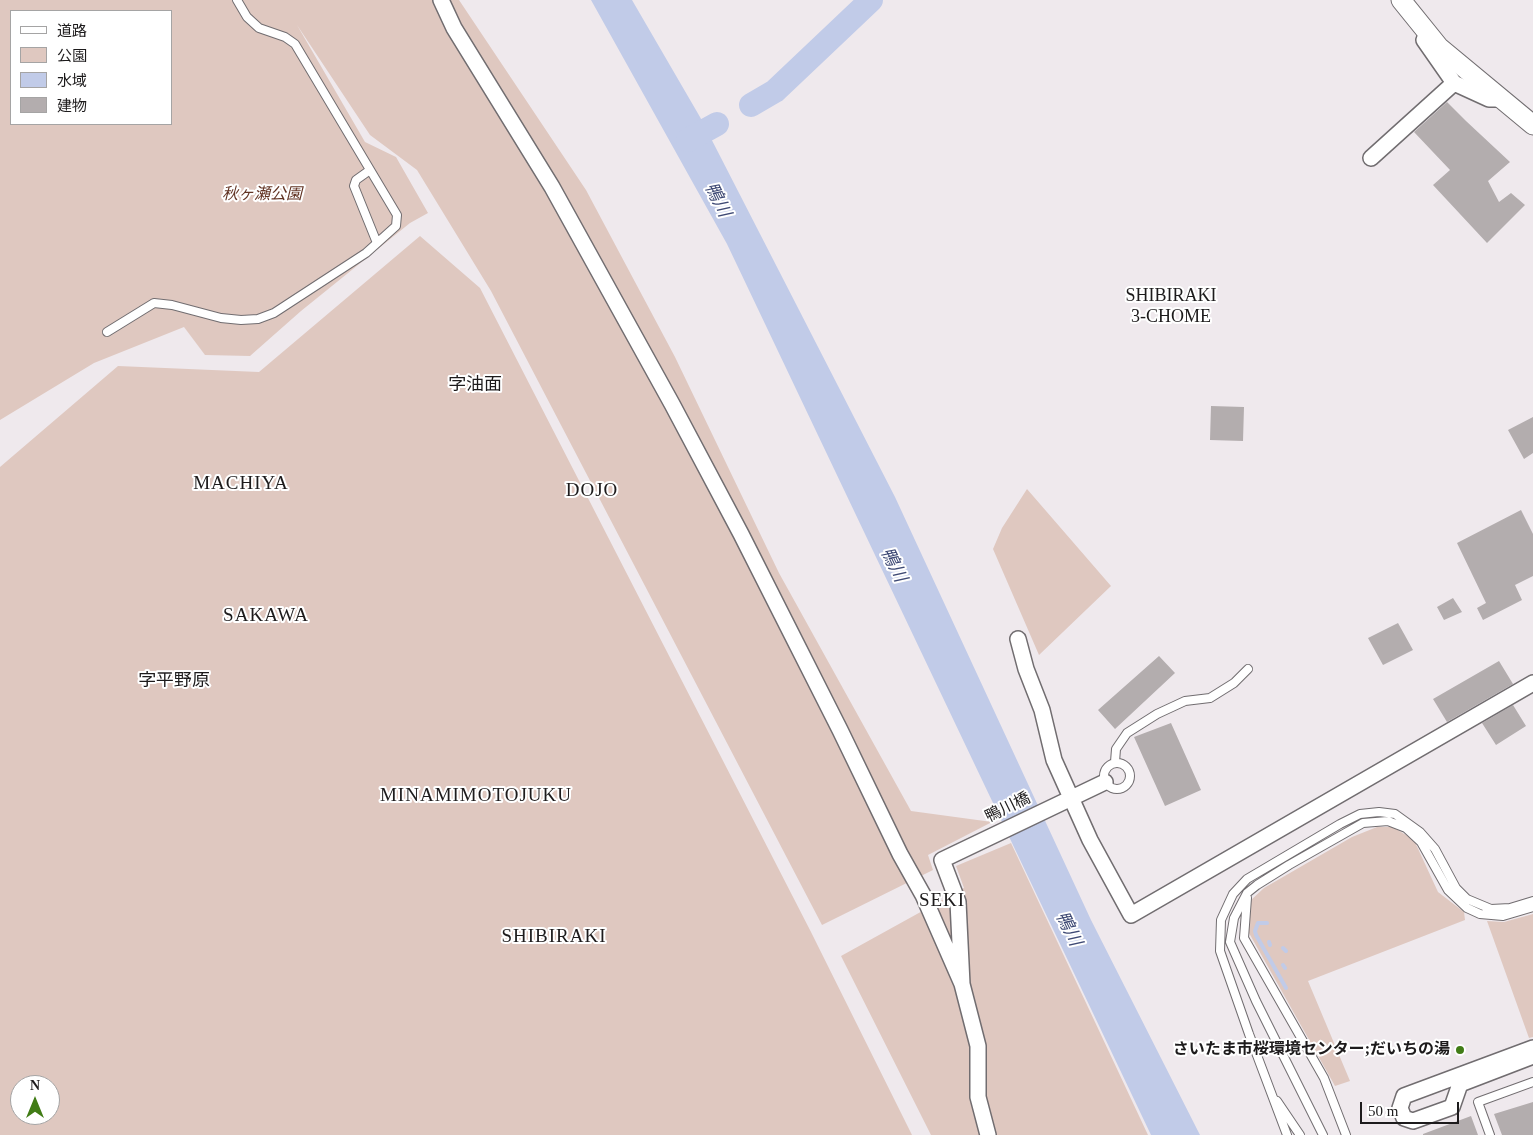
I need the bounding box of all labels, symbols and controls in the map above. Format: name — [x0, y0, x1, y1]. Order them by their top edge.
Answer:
legend — [10, 10, 172, 125]
text: 道路 — [57, 23, 87, 39]
text: 公園 — [57, 48, 87, 64]
text: 水域 — [57, 73, 87, 89]
text: 建物 — [57, 98, 87, 114]
water label: 鴨川 — [699, 179, 735, 221]
park label: 秋ヶ瀬公園 — [222, 185, 302, 205]
district label: SHIBIRAKI 3-CHOME — [1120, 285, 1222, 328]
district label: 字油面 — [448, 374, 502, 396]
district label: MACHIYA — [192, 473, 290, 495]
district label: DOJO — [565, 480, 619, 502]
water label: 鴨川 — [875, 544, 911, 586]
district label: SAKAWA — [222, 605, 310, 627]
district label: 字平野原 — [138, 670, 210, 692]
district label: MINAMIMOTOJUKU — [378, 785, 574, 807]
street label: 鴨川橋 — [982, 789, 1034, 827]
district label: SEKI — [918, 890, 966, 912]
water label: 鴨川 — [1050, 908, 1086, 950]
district label: SHIBIRAKI — [500, 926, 608, 948]
place label: さいたま市桜環境センター;だいちの湯 — [1173, 1040, 1450, 1060]
marker: さいたま市桜環境センター;だいちの湯 — [1454, 1044, 1466, 1056]
north arrow — [10, 1075, 60, 1125]
text: N — [30, 1078, 40, 1093]
scale bar — [1363, 1092, 1462, 1124]
text: 50 m — [1368, 1103, 1398, 1119]

